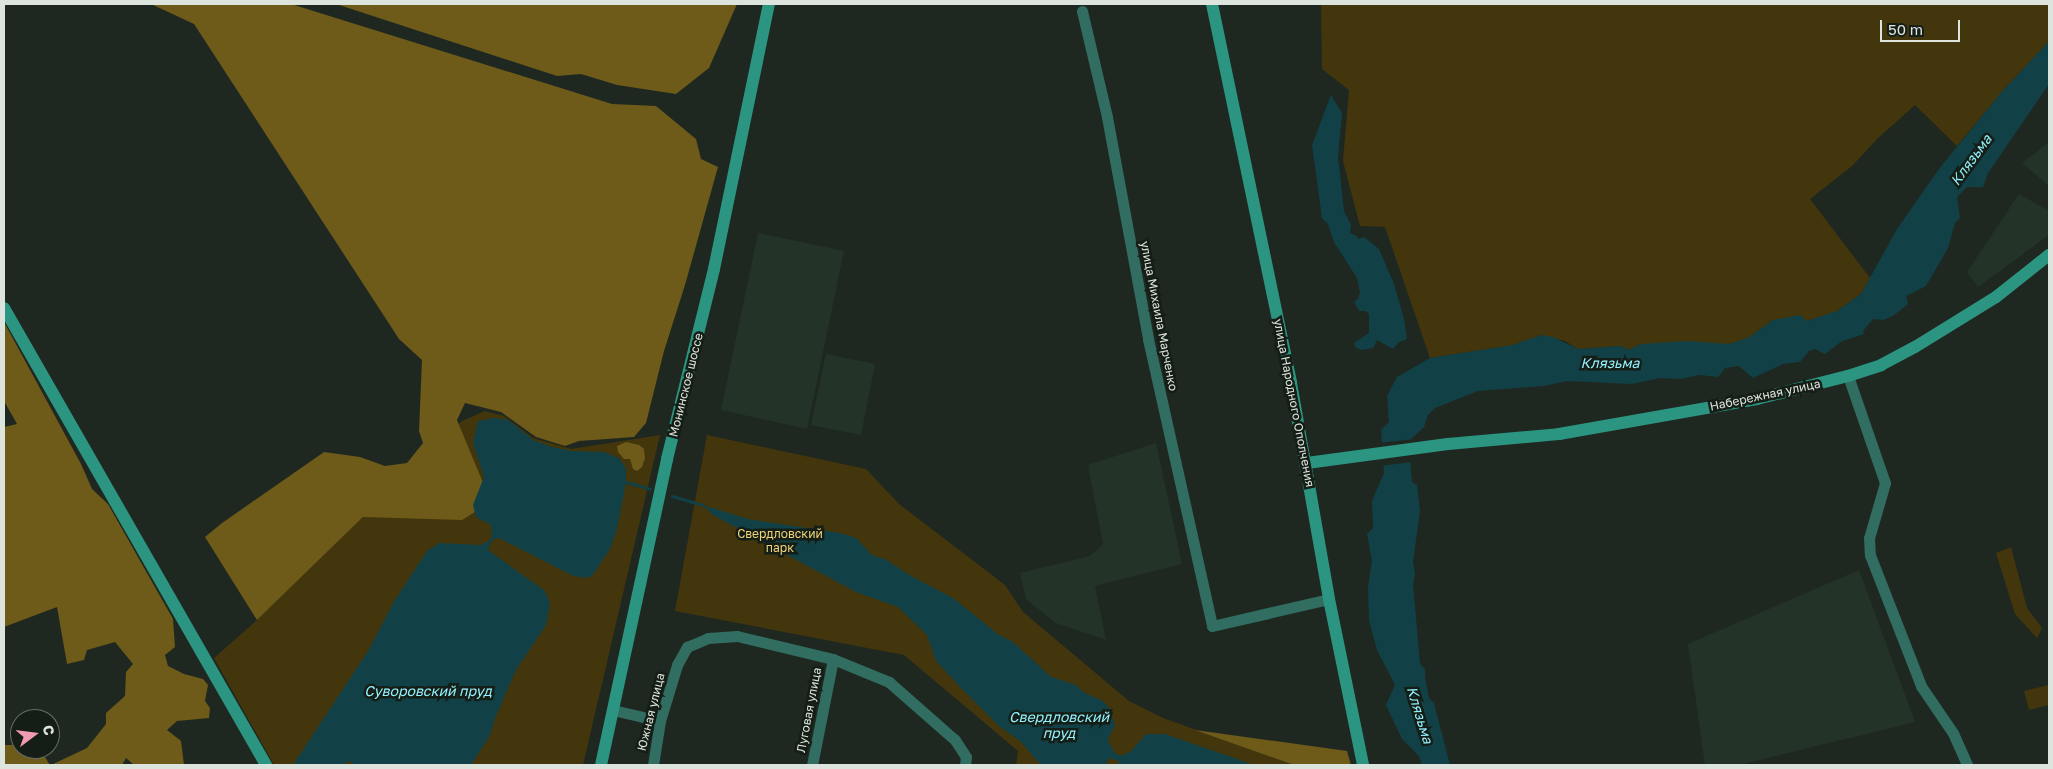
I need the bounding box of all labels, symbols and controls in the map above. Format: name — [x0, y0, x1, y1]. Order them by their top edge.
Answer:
scale bar — [1883, 10, 1963, 42]
text: 50 m — [1888, 20, 1923, 38]
water label: Клязьма — [1947, 131, 1995, 189]
street label: улица Михаила Марченко — [1137, 240, 1181, 392]
street label: улица Народного Ополчения — [1271, 318, 1317, 488]
street label: Монинское шоссе — [666, 331, 706, 439]
water label: Клязьма — [1581, 355, 1639, 371]
street label: Набережная улица — [1708, 376, 1822, 414]
park label: Свердловский парк — [737, 527, 823, 555]
street label: Луговая улица — [794, 666, 824, 754]
street label: Южная улица — [634, 671, 668, 753]
water label: Суворовский пруд — [364, 683, 492, 699]
water label: Клязьма — [1403, 684, 1437, 746]
north arrow — [10, 709, 60, 759]
water label: Свердловский пруд — [1009, 709, 1109, 742]
text: С — [40, 723, 59, 737]

